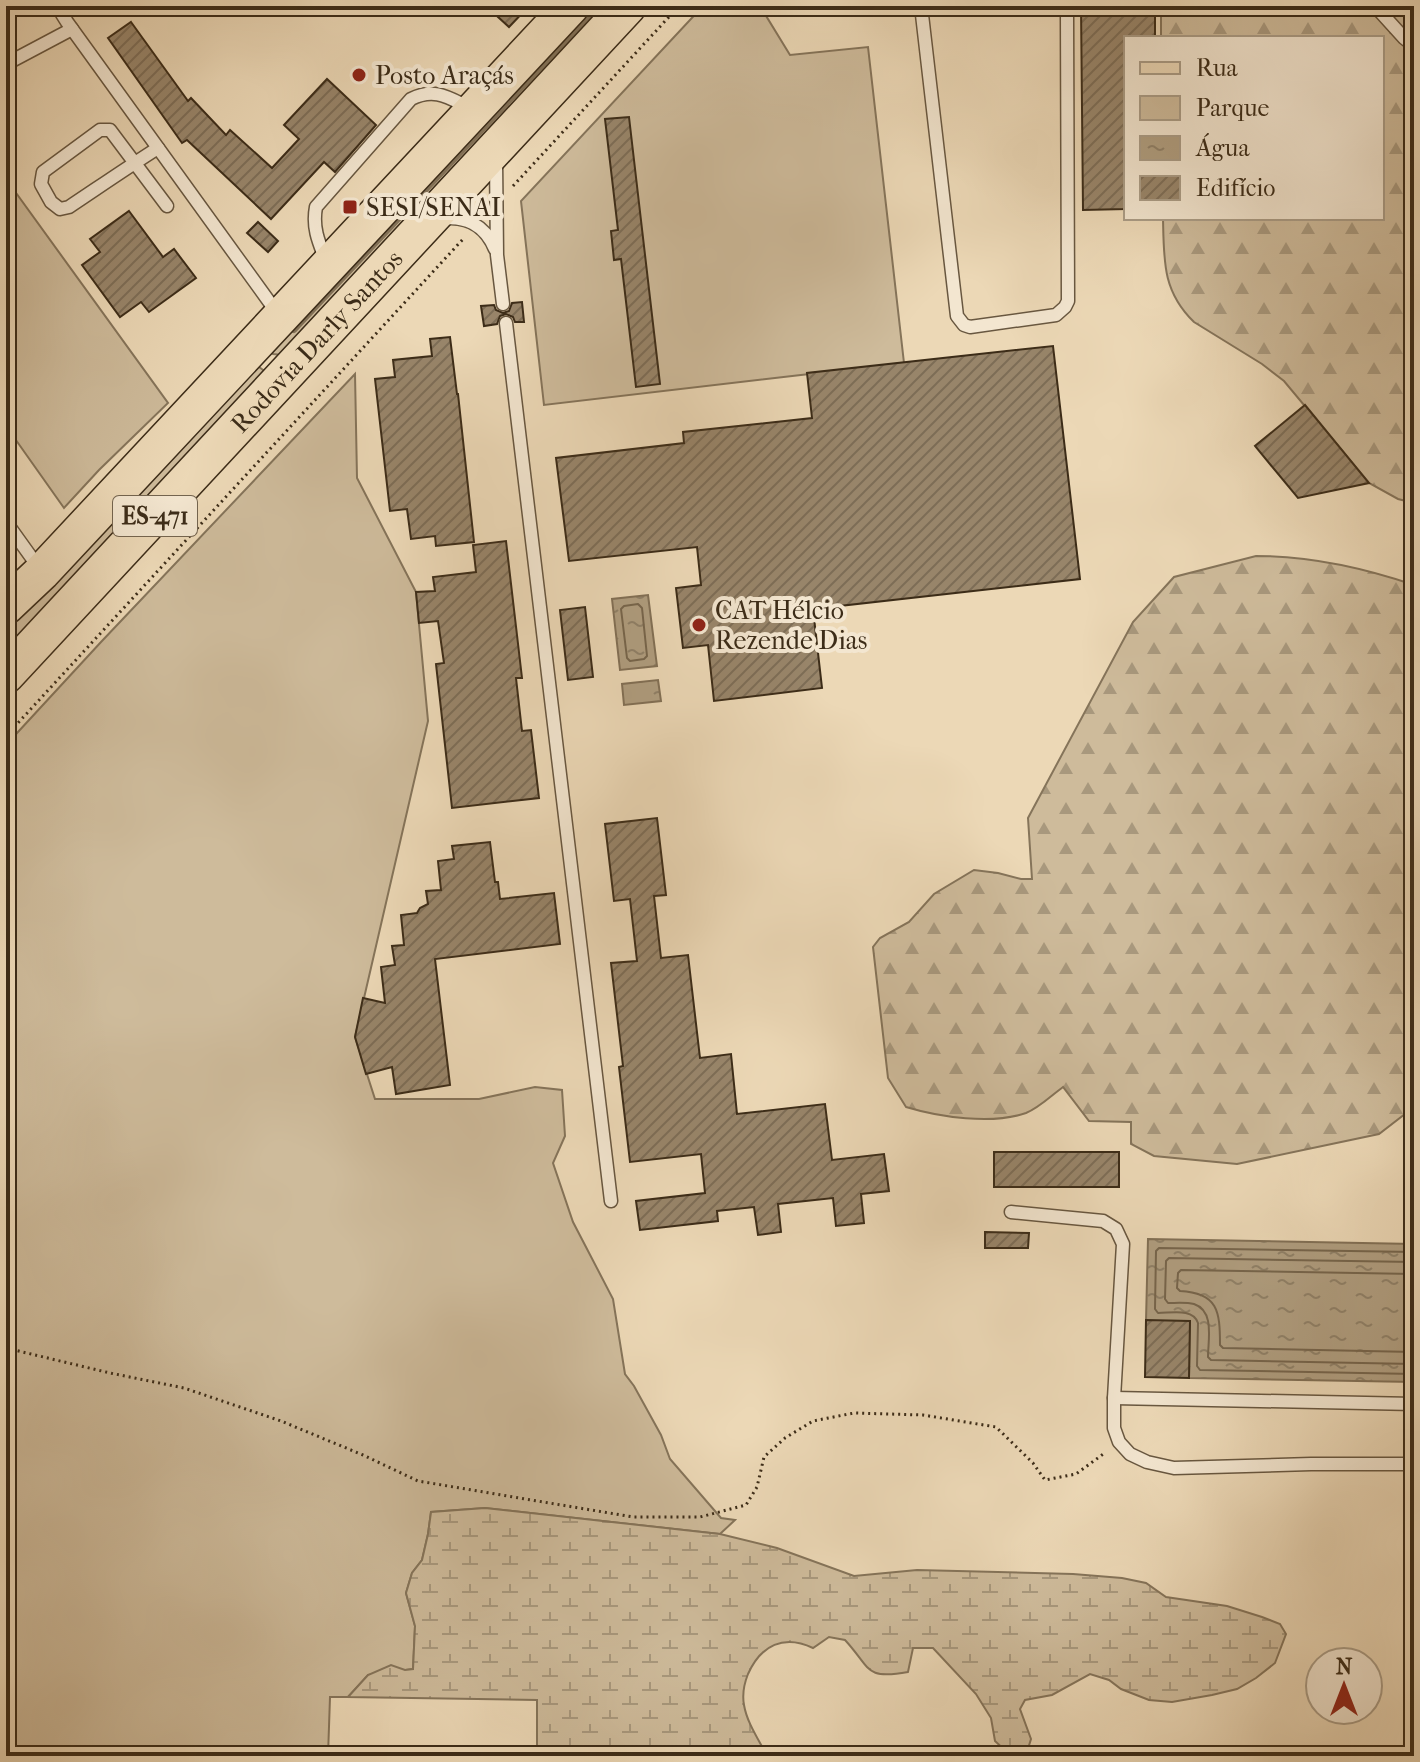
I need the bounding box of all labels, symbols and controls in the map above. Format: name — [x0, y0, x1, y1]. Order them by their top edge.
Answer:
legend — [1124, 36, 1384, 220]
text: Rua — [1196, 54, 1239, 82]
place label: Posto Araçás — [375, 60, 514, 91]
marker: Posto Araçás — [350, 66, 368, 84]
text: Parque — [1196, 94, 1269, 122]
text: Água — [1195, 133, 1250, 162]
text: Edifício — [1196, 174, 1275, 202]
place label: SESI/SENAI — [366, 192, 501, 223]
marker: SESI/SENAI — [341, 198, 359, 216]
street label: Rodovia Darly Santos — [224, 244, 409, 439]
road number: ES-471 — [113, 496, 197, 536]
place label: CAT Hélcio Rezende Dias — [715, 595, 867, 656]
marker: CAT Hélcio Rezende Dias — [690, 616, 708, 634]
north arrow — [1304, 1646, 1384, 1726]
text: N — [1336, 1654, 1353, 1680]

